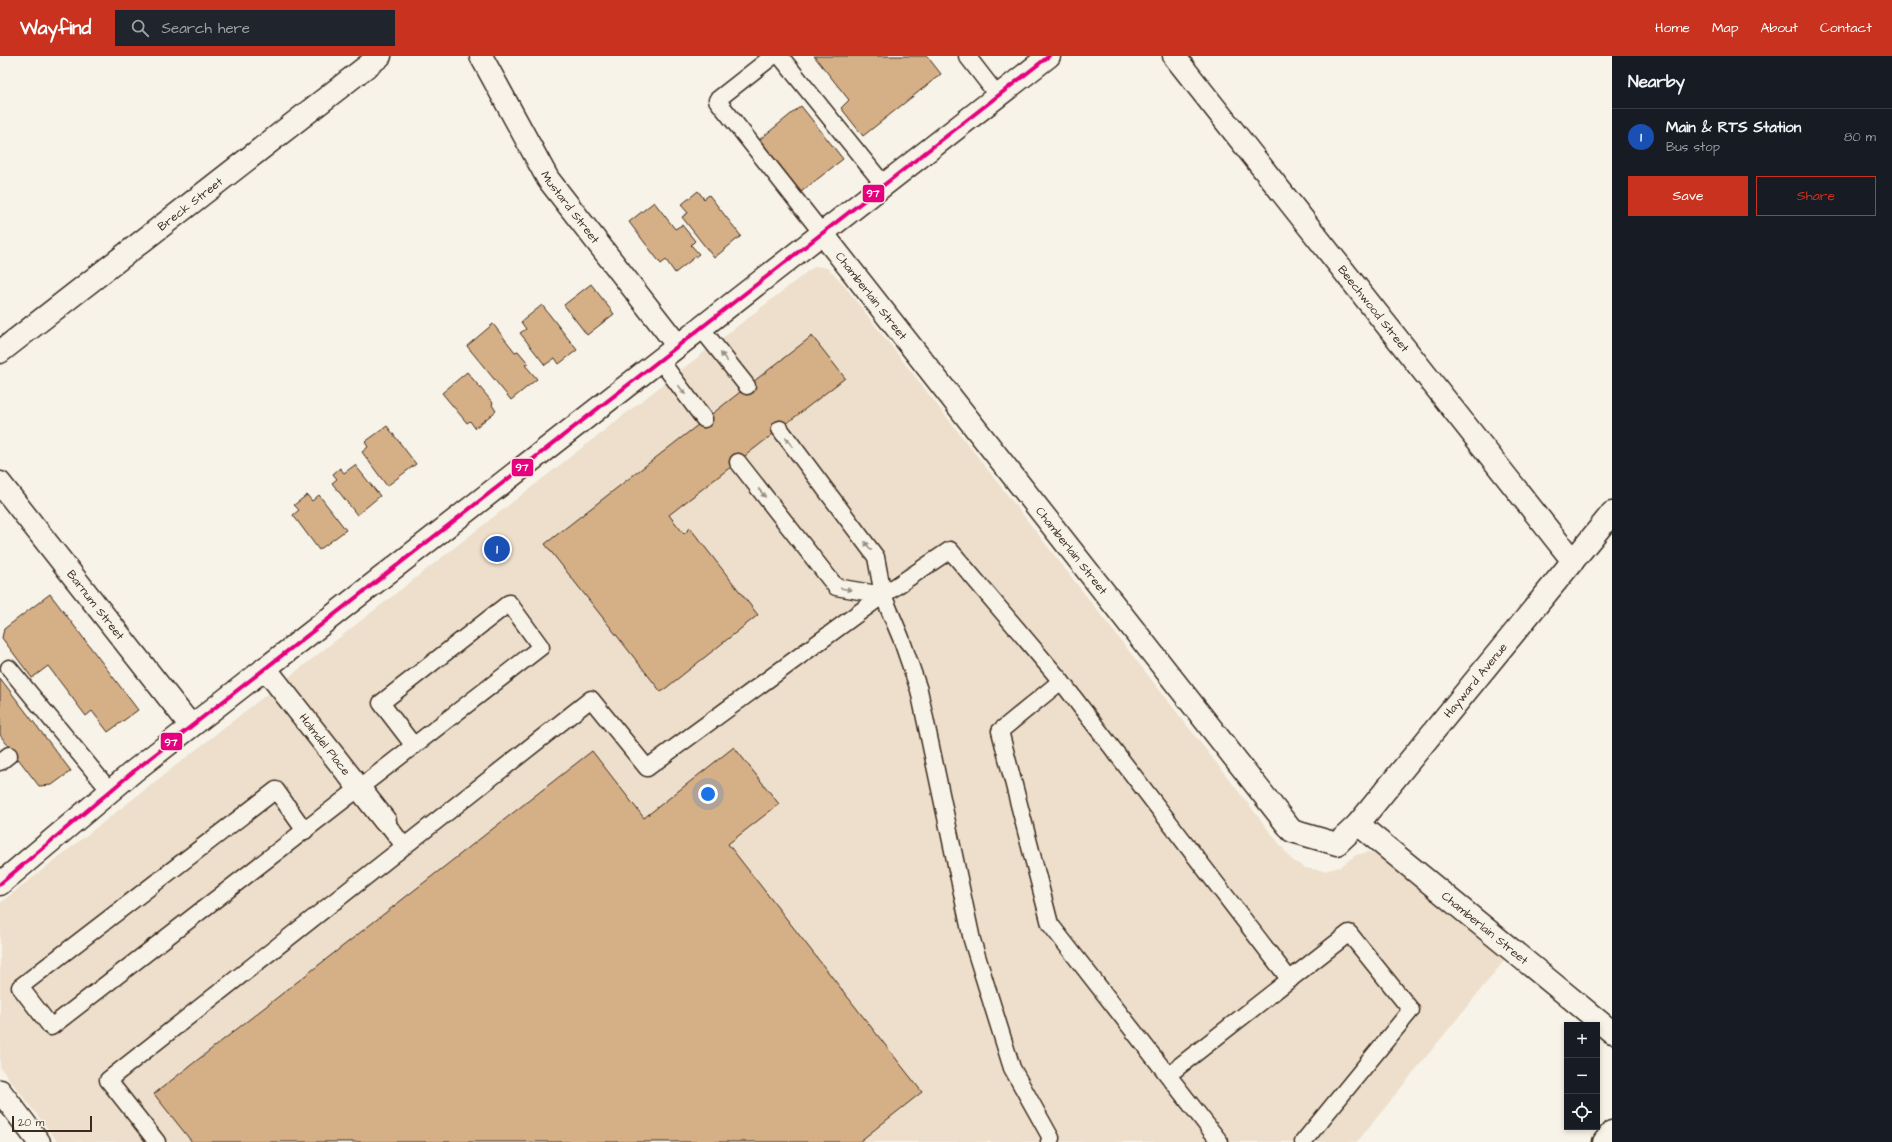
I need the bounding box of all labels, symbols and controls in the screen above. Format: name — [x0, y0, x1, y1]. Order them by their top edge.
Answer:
search box — [115, 10, 395, 46]
text: Wayfind — [20, 15, 91, 42]
icon: search — [129, 17, 151, 39]
text: Search here — [161, 18, 250, 39]
text: Home — [1655, 18, 1690, 38]
text: Map — [1712, 18, 1738, 38]
text: About — [1760, 18, 1798, 38]
text: Contact — [1820, 18, 1872, 38]
text: Nearby — [1628, 70, 1685, 94]
text: Main & RTS Station — [1666, 117, 1801, 138]
text: 1 — [1640, 128, 1642, 146]
text: 80 m — [1844, 128, 1876, 146]
text: Bus stop — [1666, 138, 1720, 156]
street label: Mustard Street — [536, 168, 603, 248]
street label: Breck Street — [154, 173, 227, 235]
button: Save — [1628, 176, 1748, 216]
button: Share — [1756, 176, 1876, 216]
line badge: 97 — [862, 184, 885, 203]
text: 97 — [866, 186, 880, 201]
street label: Chamberlain Street — [831, 249, 911, 344]
street label: Beechwood Street — [1334, 262, 1413, 356]
one-way arrow — [720, 351, 729, 362]
one-way arrow — [678, 384, 686, 395]
one-way arrow — [785, 437, 793, 448]
line badge: 97 — [511, 458, 534, 477]
text: 97 — [515, 460, 529, 475]
one-way arrow — [758, 487, 766, 498]
street label: Chamberlain Street — [1031, 503, 1111, 599]
pin: 1 — [484, 534, 510, 564]
one-way arrow — [863, 540, 872, 551]
street label: Barnum Street — [63, 567, 128, 644]
one-way arrow — [839, 586, 852, 592]
street label: Hayward Avenue — [1440, 639, 1512, 722]
street label: Holmdel Place — [295, 710, 354, 780]
line badge: 97 — [160, 732, 183, 751]
text: 97 — [164, 735, 178, 750]
your location — [698, 784, 718, 804]
street label: Chamberlain Street — [1438, 888, 1532, 969]
map controls — [1564, 1022, 1600, 1130]
button: + — [1564, 1022, 1600, 1058]
button: − — [1564, 1058, 1600, 1094]
button: locate — [1564, 1094, 1600, 1130]
scale bar — [12, 1114, 92, 1133]
text: 20 m — [18, 1115, 44, 1130]

